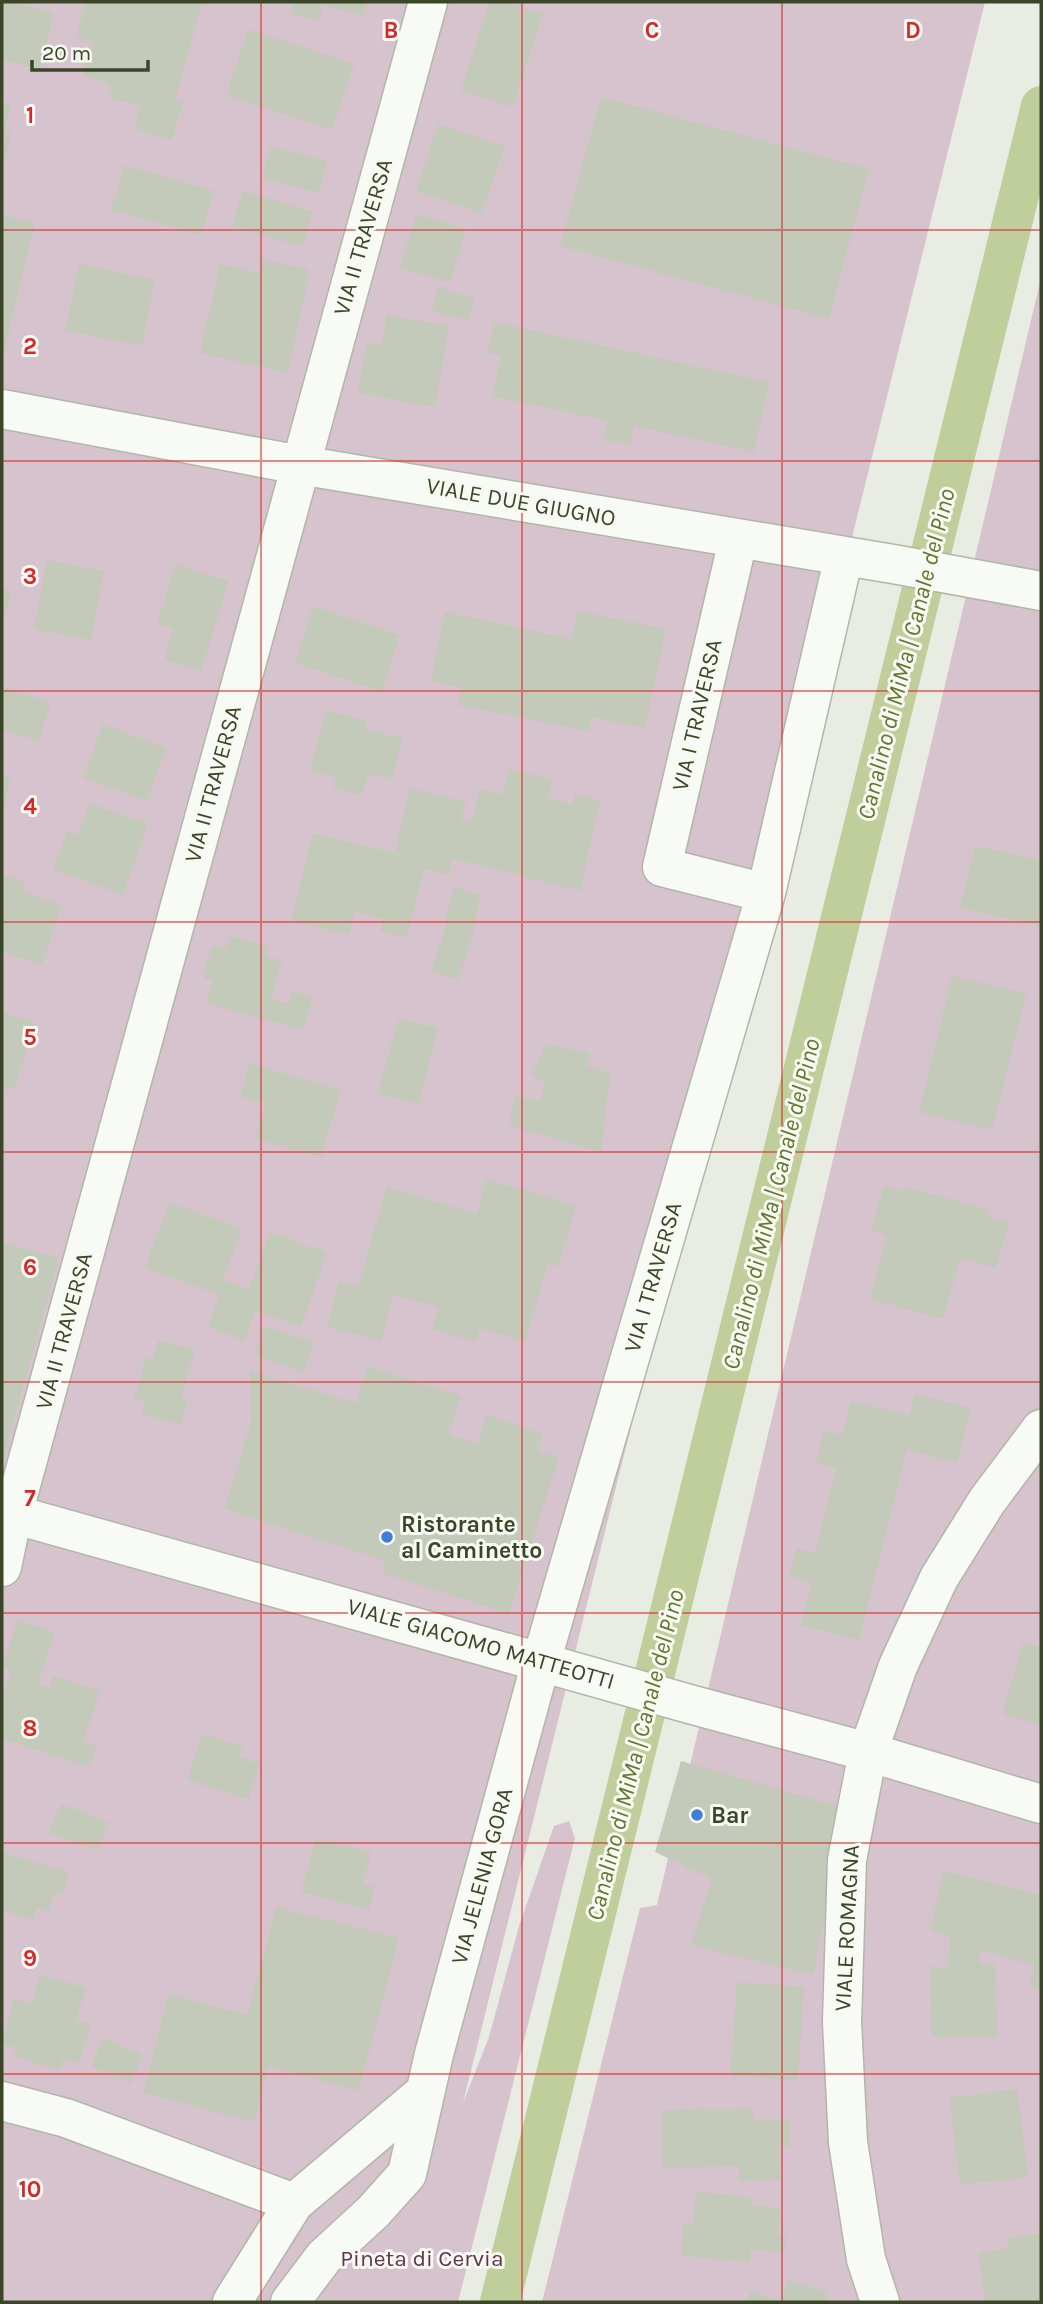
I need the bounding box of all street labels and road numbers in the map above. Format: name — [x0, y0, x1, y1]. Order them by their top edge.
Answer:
street label: VIA II TRAVERSA — [328, 156, 398, 318]
street label: VIALE DUE GIUGNO — [424, 472, 618, 532]
street label: VIA I TRAVERSA — [666, 636, 728, 794]
street label: VIA II TRAVERSA — [179, 702, 247, 866]
street label: VIA I TRAVERSA — [619, 1199, 687, 1355]
street label: VIA II TRAVERSA — [30, 1249, 98, 1413]
street label: VIALE GIACOMO MATTEOTTI — [344, 1593, 618, 1695]
street label: VIA JELENIA GORA — [445, 1785, 519, 1967]
street label: VIALE ROMAGNA — [829, 1844, 865, 2012]

